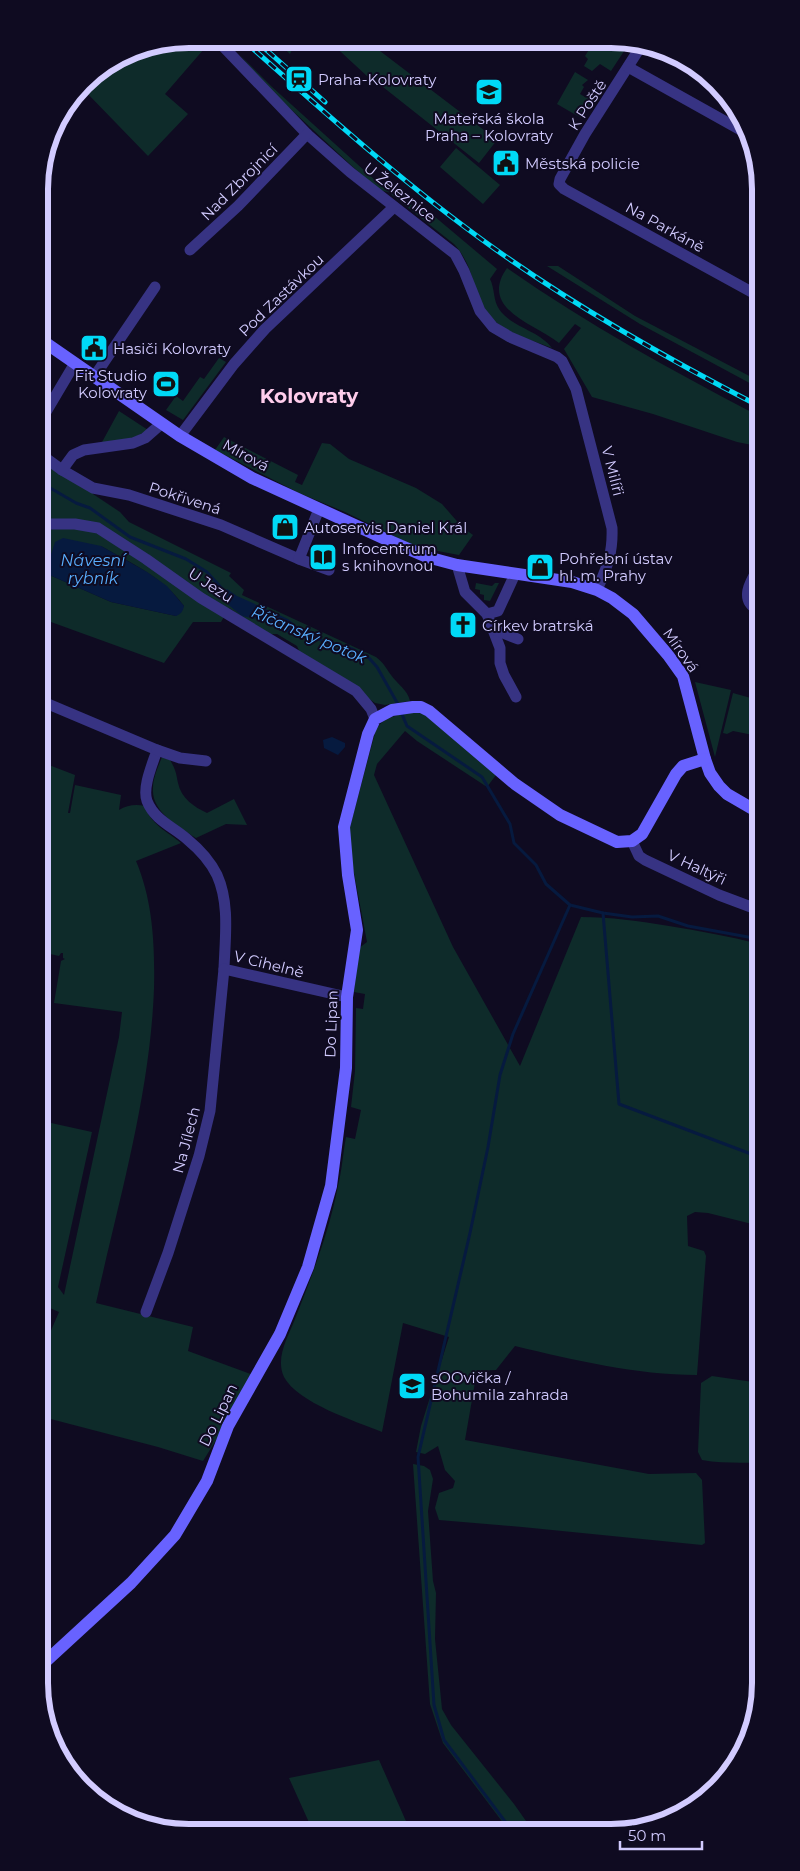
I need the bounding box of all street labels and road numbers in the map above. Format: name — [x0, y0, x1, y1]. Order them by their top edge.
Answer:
street label: K Poště — [564, 76, 610, 134]
street label: Nad Zbrojnicí — [197, 139, 282, 224]
street label: U Železnice — [360, 158, 440, 226]
street label: Na Parkáně — [622, 198, 708, 256]
street label: Pod Zastávkou — [235, 250, 327, 340]
street label: Mírová — [220, 435, 272, 475]
street label: V Milíři — [598, 444, 628, 498]
street label: Pokřivená — [147, 477, 223, 519]
street label: U Jezu — [185, 563, 237, 607]
street label: Mírová — [659, 624, 703, 676]
street label: V Haltýři — [664, 845, 730, 889]
street label: V Cihelně — [232, 946, 306, 982]
street label: Do Lipan — [320, 990, 342, 1058]
street label: Na Jílech — [168, 1105, 204, 1175]
street label: Do Lipan — [195, 1380, 241, 1450]

